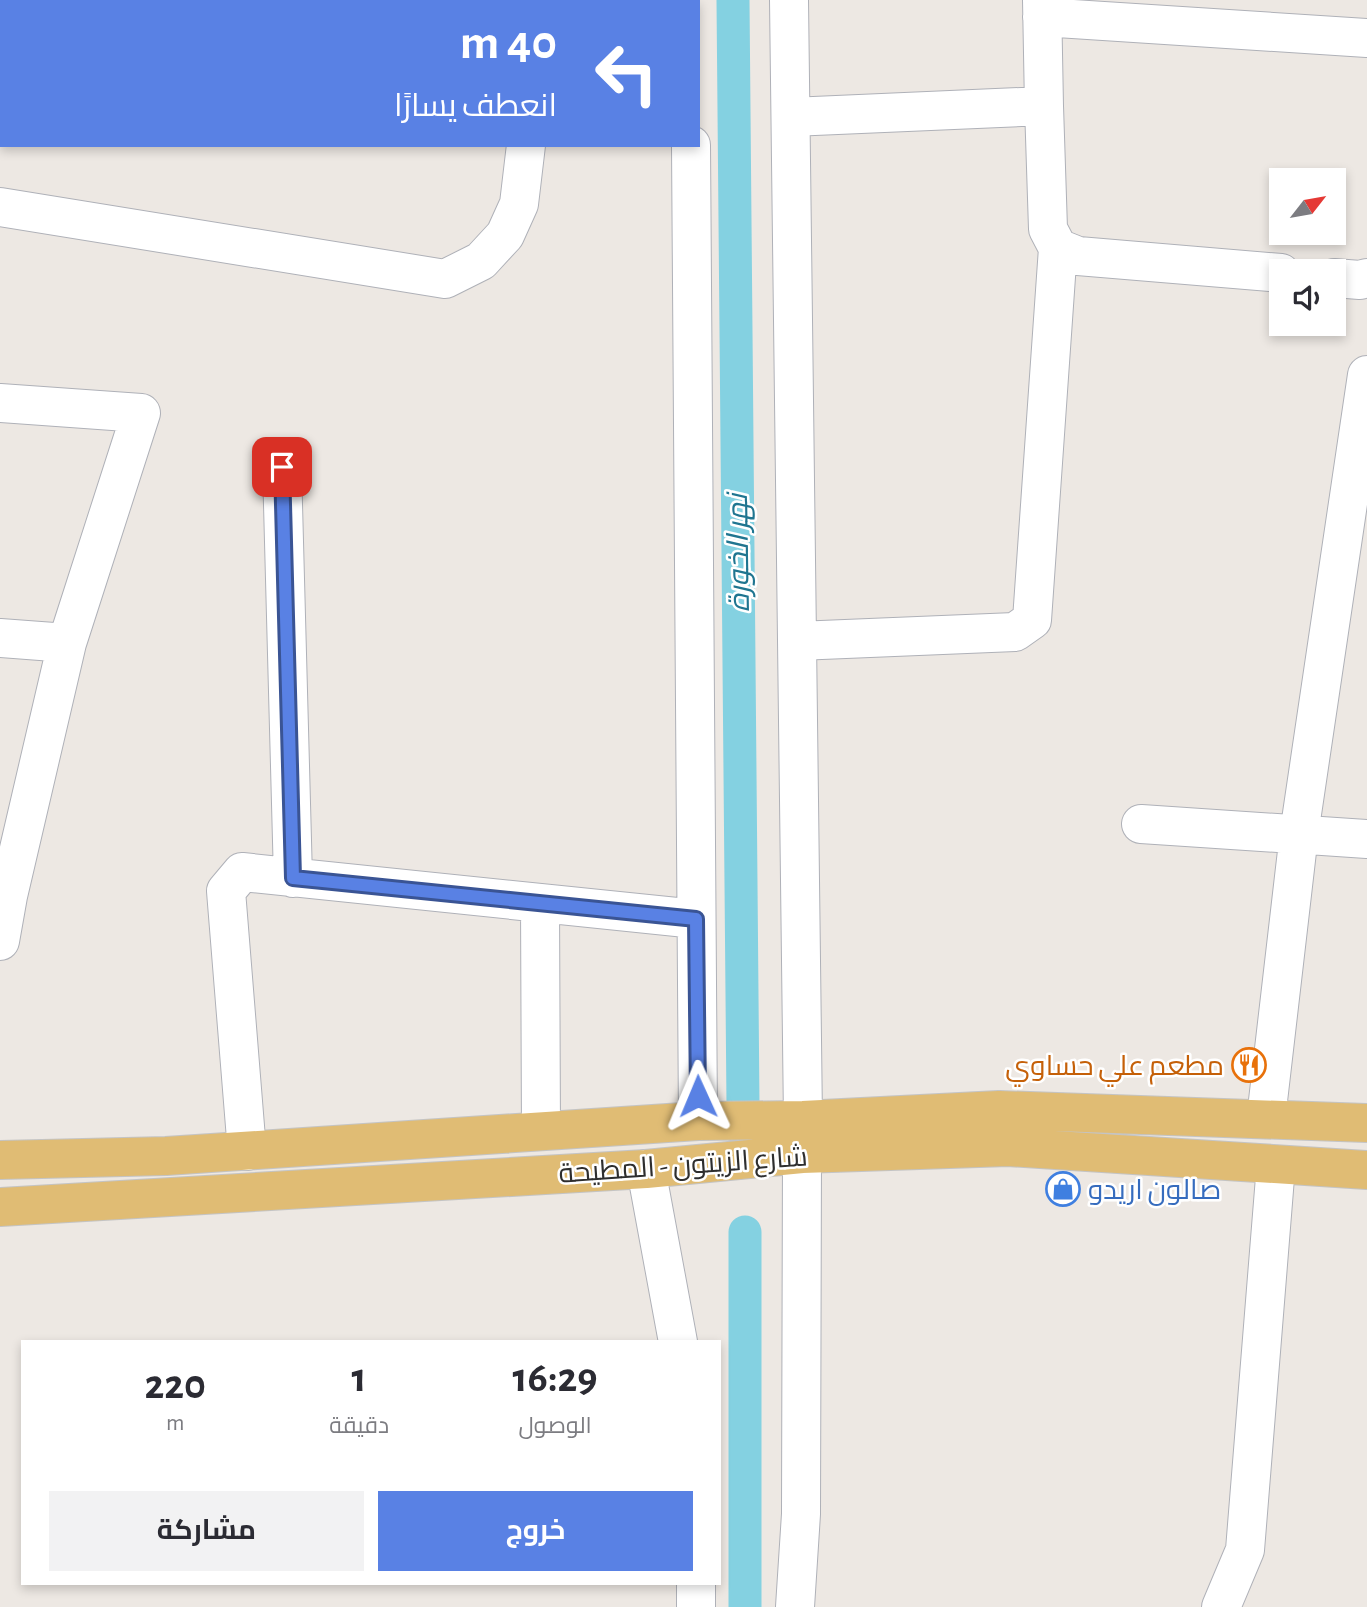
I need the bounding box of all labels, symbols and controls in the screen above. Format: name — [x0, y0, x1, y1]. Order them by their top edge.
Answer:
text: 40 m — [460, 19, 557, 68]
icon: left — [581, 28, 672, 119]
text: انعطف يسارًا — [394, 90, 557, 122]
north arrow — [1269, 168, 1346, 245]
map controls — [1269, 168, 1346, 336]
button: sound — [1269, 259, 1346, 336]
pin — [252, 437, 312, 497]
icon: arrive — [263, 448, 301, 486]
water label: نهر الخورة — [723, 491, 757, 612]
restaurant icon: مطعم علي حساوي — [1230, 1046, 1268, 1084]
place label: مطعم علي حساوي — [1005, 1053, 1224, 1087]
position arrow — [661, 1059, 735, 1133]
street label: شارع الزيتون - المطيحة — [558, 1142, 809, 1192]
shop icon: صالون اريدو — [1044, 1170, 1082, 1208]
place label: صالون اريدو — [1088, 1177, 1221, 1206]
text: 1 — [352, 1357, 367, 1399]
text: 16:29 — [513, 1357, 598, 1399]
text: 220 — [144, 1364, 206, 1406]
text: m — [166, 1412, 184, 1435]
text: دقيقة — [329, 1415, 389, 1438]
text: الوصول — [518, 1415, 592, 1438]
button: مشاركة — [49, 1491, 364, 1571]
button: خروج — [378, 1491, 693, 1571]

